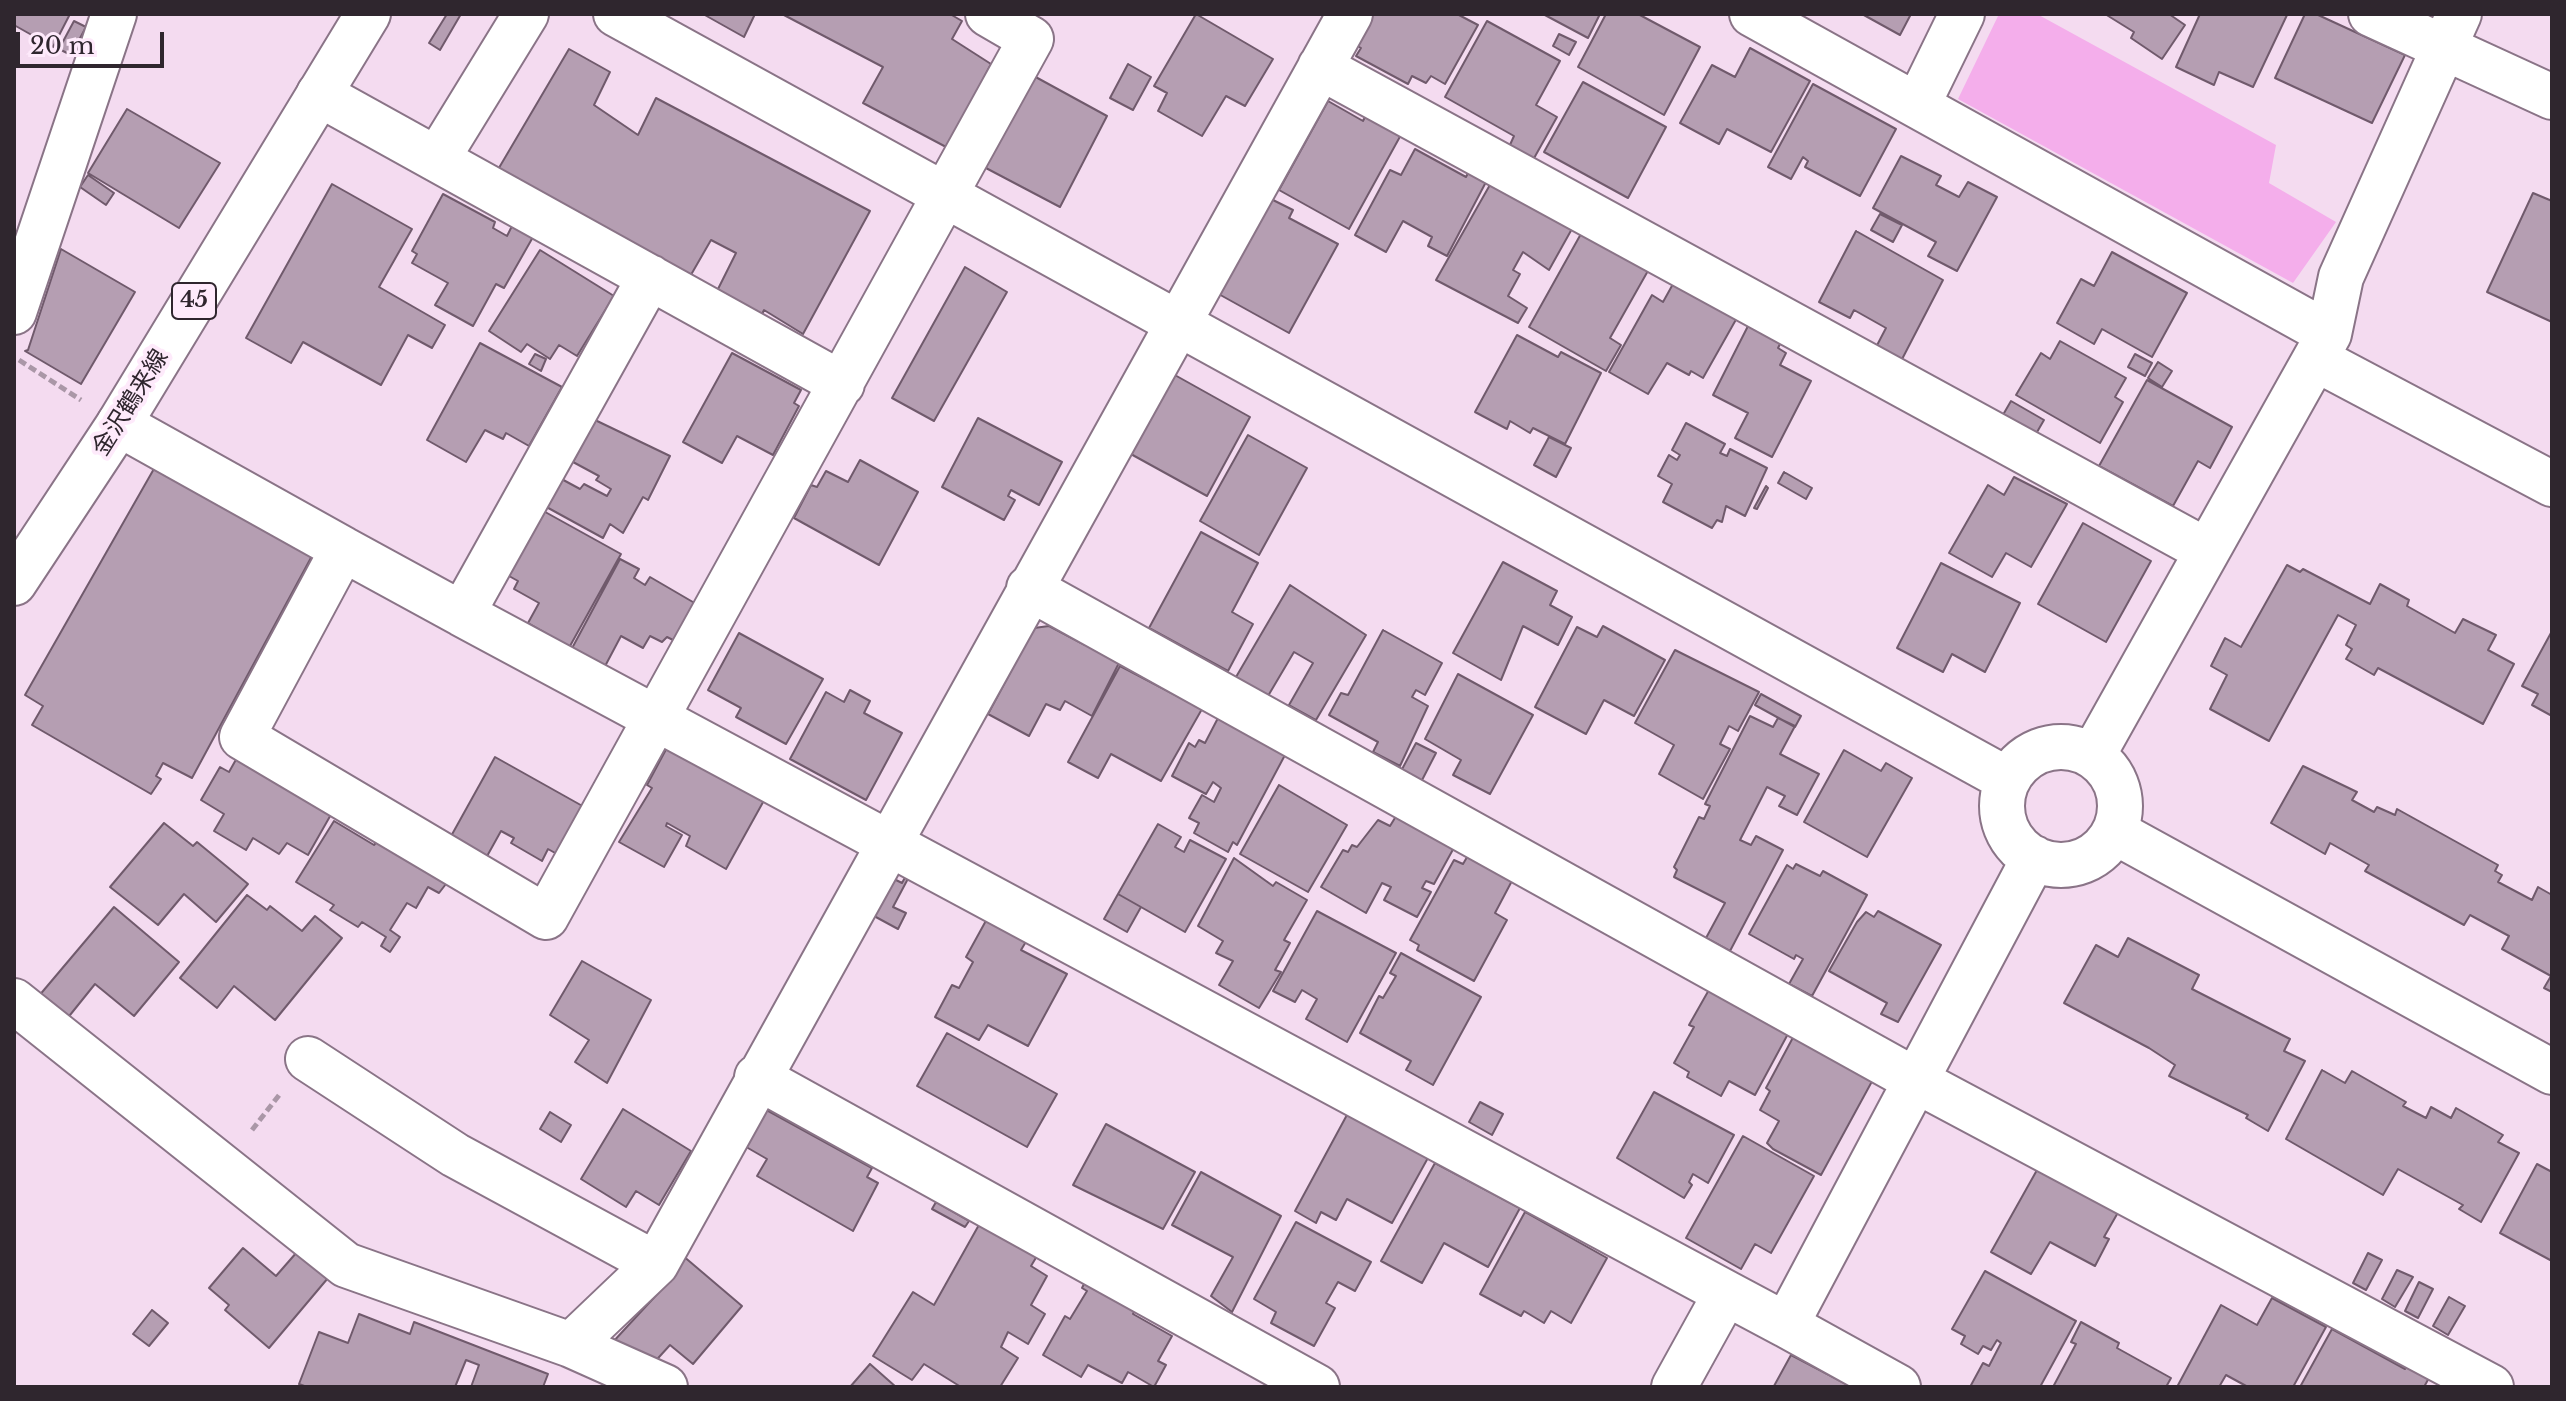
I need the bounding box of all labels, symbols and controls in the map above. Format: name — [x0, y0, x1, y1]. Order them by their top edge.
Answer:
scale bar — [20, 16, 168, 66]
text: 20 m — [30, 31, 95, 60]
road number: 45 — [172, 283, 216, 319]
street label: 金沢鶴来線 — [87, 344, 175, 462]

